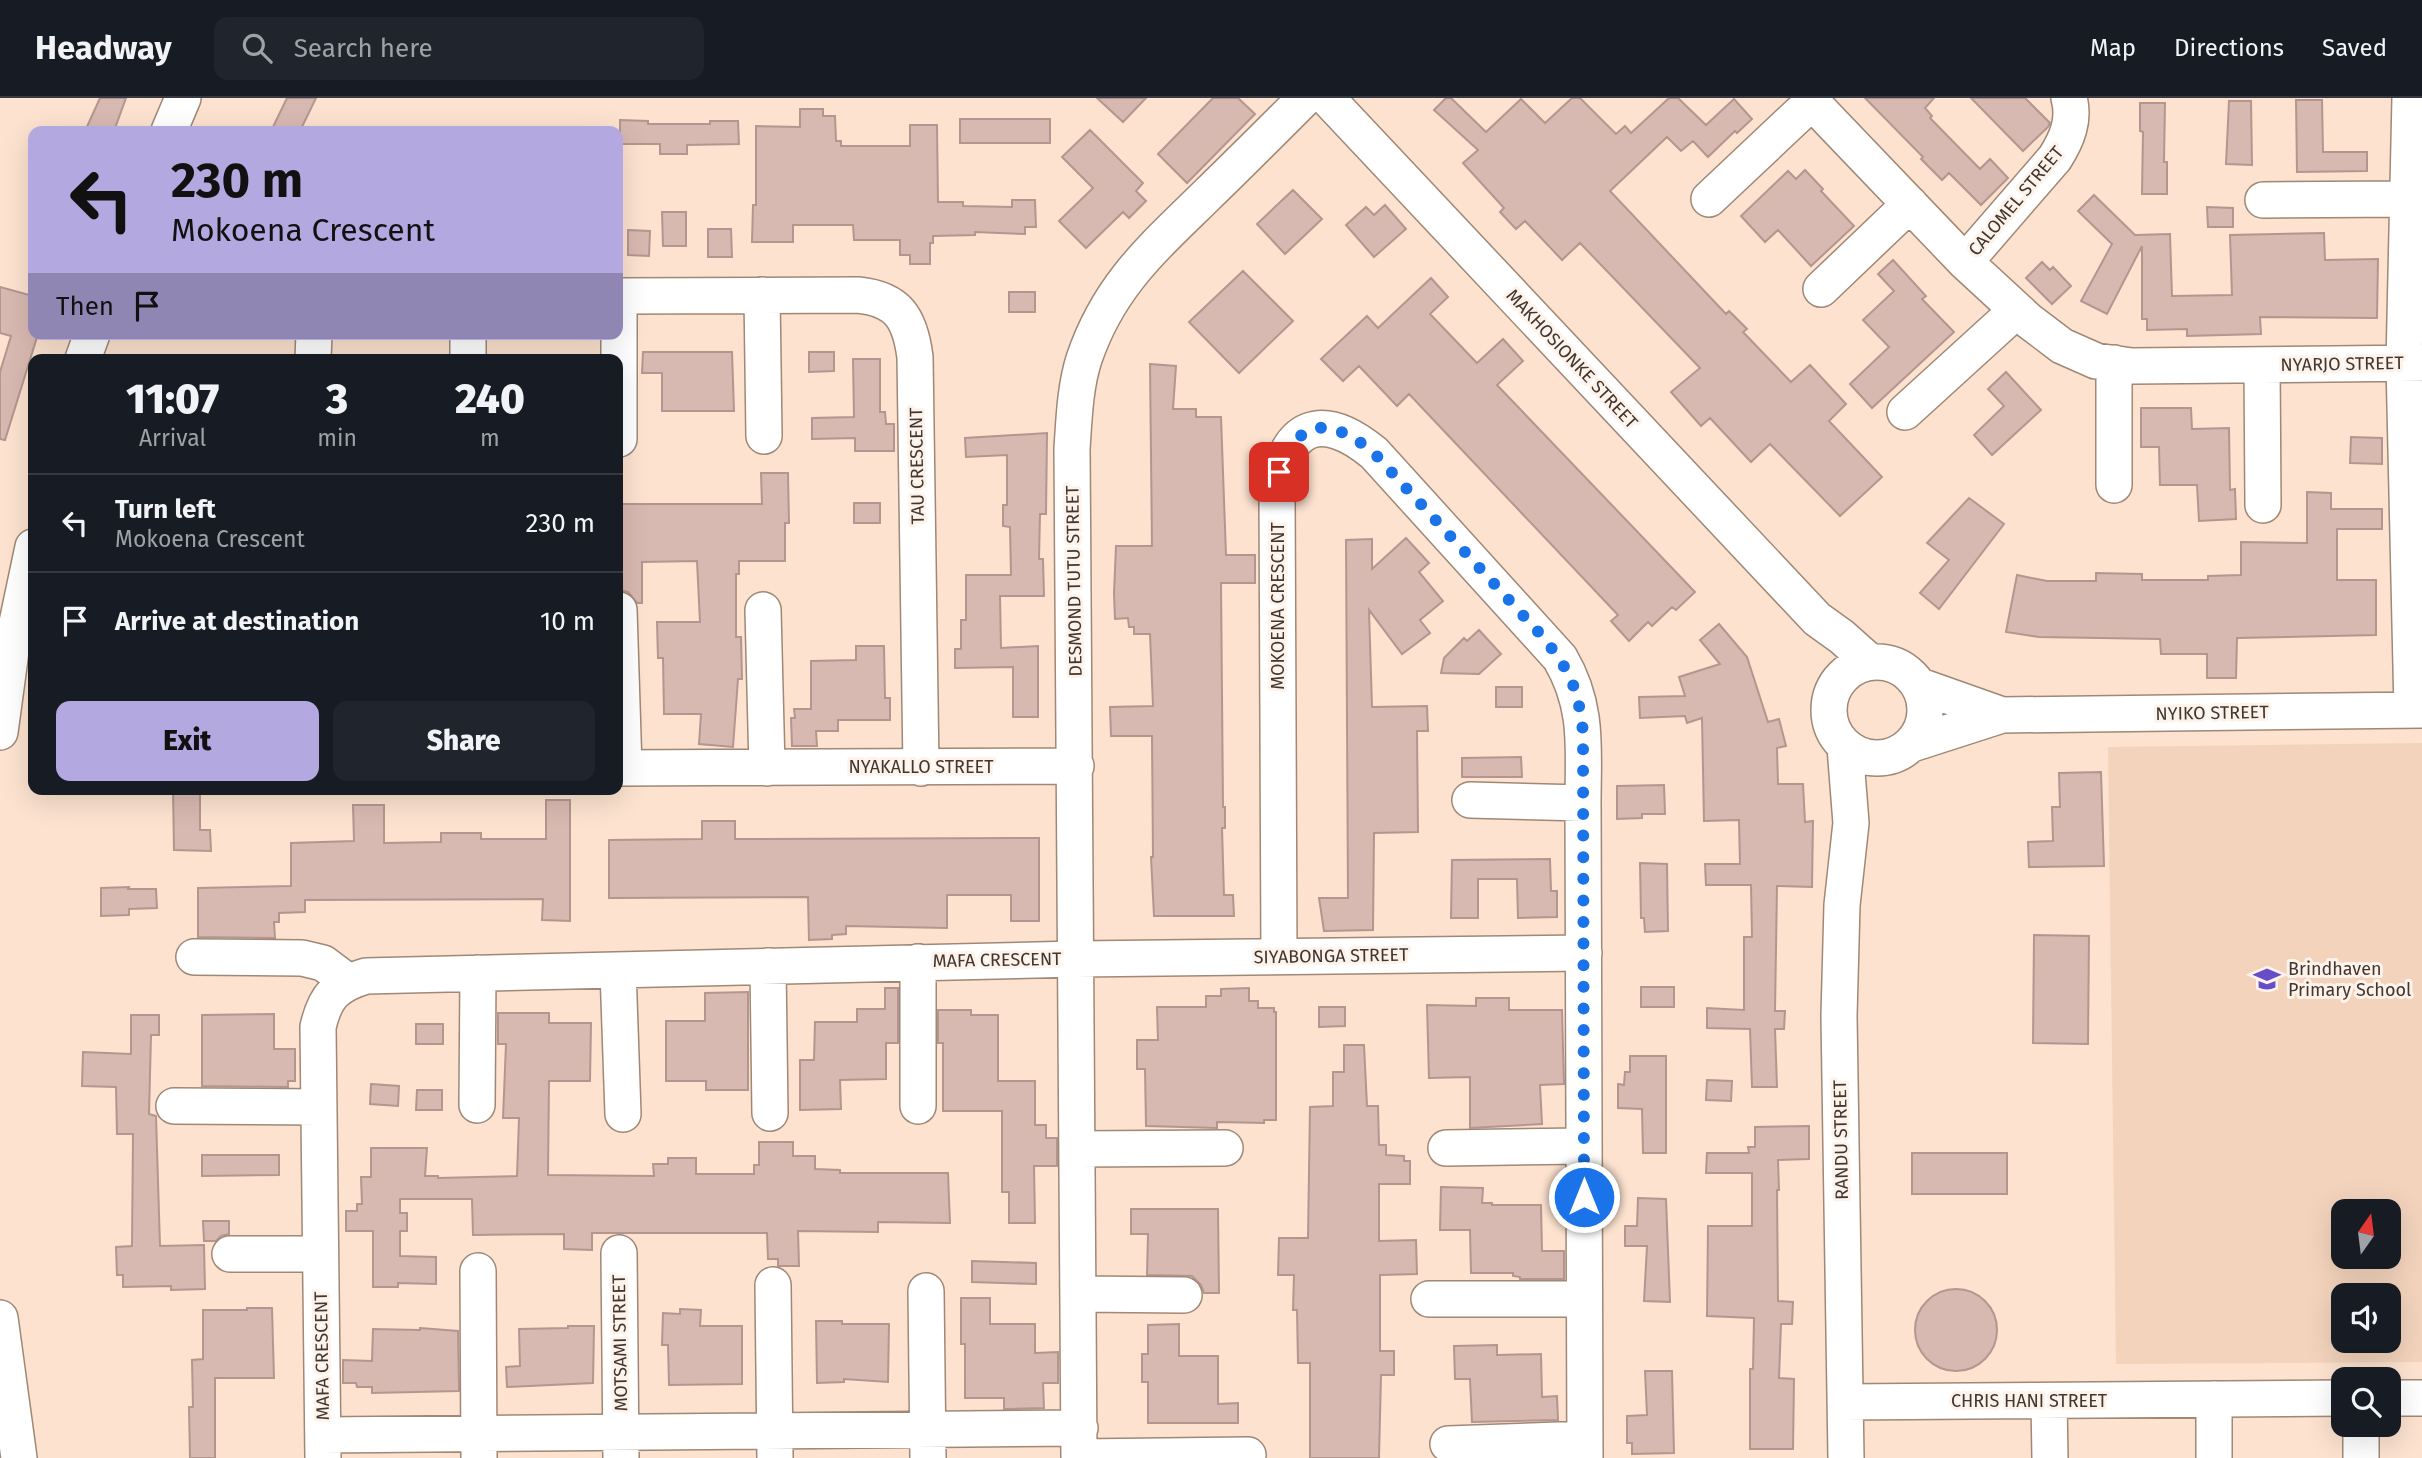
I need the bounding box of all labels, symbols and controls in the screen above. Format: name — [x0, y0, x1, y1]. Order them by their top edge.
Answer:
search box — [214, 17, 704, 80]
text: Headway — [35, 28, 172, 68]
icon: search — [238, 29, 276, 67]
text: Search here — [294, 33, 433, 64]
text: Map — [2090, 34, 2136, 62]
text: Directions — [2174, 34, 2284, 62]
text: Saved — [2322, 34, 2387, 62]
street label: CALOMEL STREET — [1964, 141, 2069, 260]
text: 230 m — [171, 151, 303, 210]
icon: left — [56, 154, 147, 245]
text: Mokoena Crescent — [171, 211, 435, 249]
street label: MAKHOSIONKE STREET — [1502, 285, 1643, 434]
icon: arrive — [128, 287, 166, 325]
text: Then — [56, 291, 114, 322]
street label: NYARJO STREET — [2280, 352, 2404, 376]
text: 11:07 — [126, 374, 219, 424]
text: 3 — [326, 374, 348, 424]
text: 240 — [455, 374, 525, 424]
street label: TAU CRESCENT — [905, 407, 929, 525]
text: Arrival — [139, 424, 206, 452]
text: min — [317, 424, 357, 452]
text: m — [480, 424, 500, 452]
pin — [1249, 442, 1309, 502]
icon: arrive — [1260, 453, 1298, 491]
street label: DESMOND TUTU STREET — [1061, 485, 1087, 677]
text: Turn left — [115, 494, 216, 525]
icon: left — [56, 504, 94, 542]
text: 230 m — [526, 508, 595, 539]
street label: MOKOENA CRESCENT — [1267, 521, 1289, 690]
text: Mokoena Crescent — [115, 525, 305, 553]
icon: arrive — [56, 602, 94, 640]
text: Arrive at destination — [115, 606, 359, 637]
text: 10 m — [540, 606, 595, 637]
button: Exit — [56, 701, 319, 781]
button: Share — [333, 701, 595, 781]
street label: NYIKO STREET — [2155, 701, 2269, 725]
street label: NYAKALLO STREET — [848, 756, 994, 778]
street label: SIYABONGA STREET — [1253, 944, 1409, 968]
street label: MAFA CRESCENT — [932, 948, 1062, 972]
place label: Brindhaven Primary School — [2288, 958, 2411, 1001]
school or university icon: Brindhaven Primary School — [2252, 964, 2282, 994]
street label: RANDU STREET — [1829, 1079, 1853, 1200]
position arrow — [1547, 1160, 1621, 1234]
north arrow — [2331, 1199, 2401, 1269]
map controls — [2331, 1199, 2401, 1437]
street label: MOTSAMI STREET — [608, 1274, 632, 1412]
button: sound — [2331, 1283, 2401, 1353]
street label: MAFA CRESCENT — [310, 1291, 334, 1421]
button: search — [2331, 1367, 2401, 1437]
street label: CHRIS HANI STREET — [1951, 1390, 2108, 1412]

